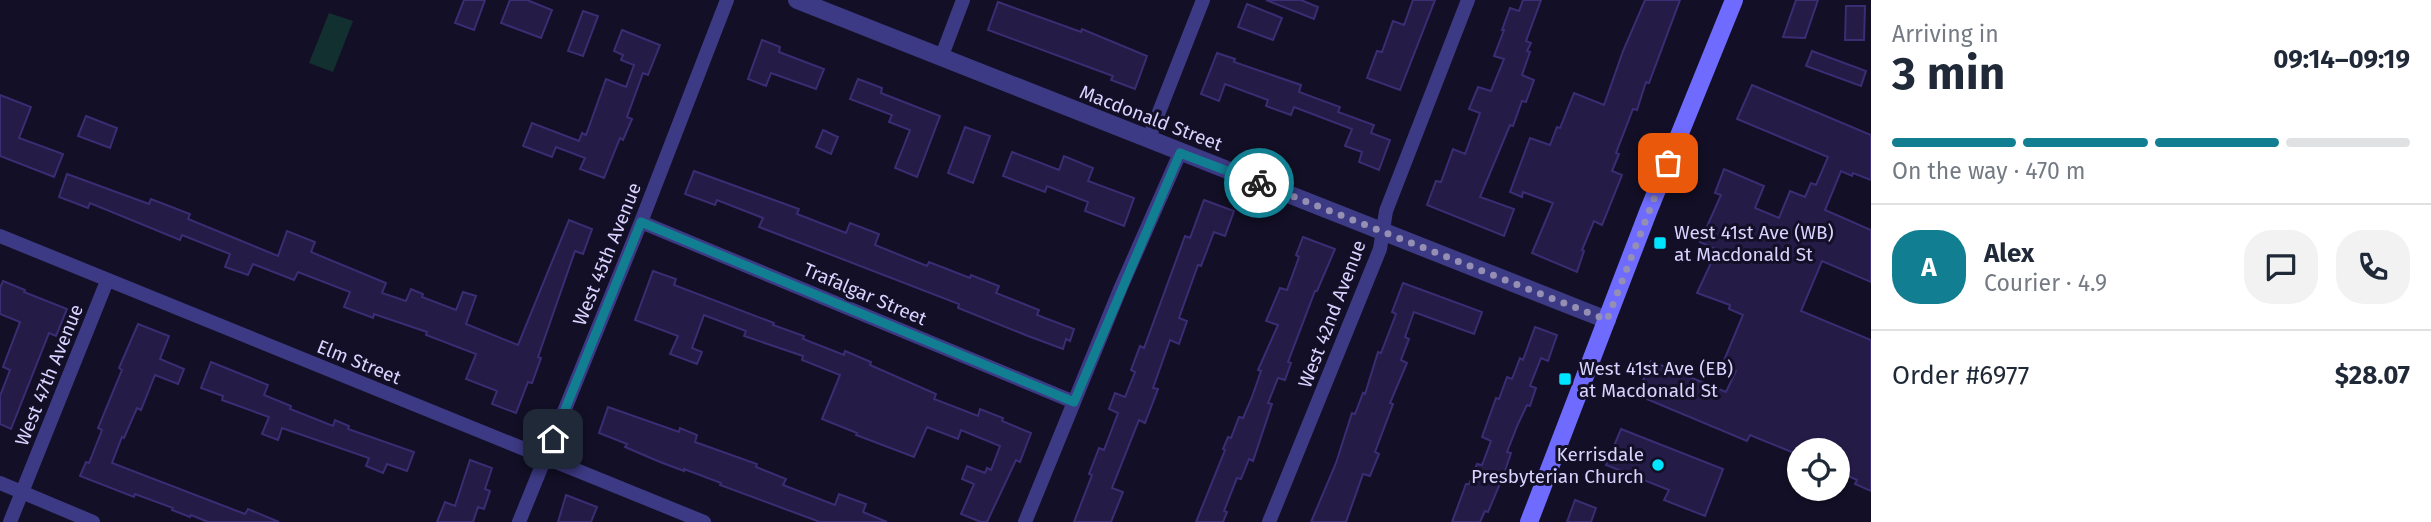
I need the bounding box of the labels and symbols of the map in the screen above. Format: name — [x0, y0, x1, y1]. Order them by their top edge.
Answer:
street label: Macdonald Street — [1076, 80, 1226, 156]
pin — [1638, 133, 1698, 193]
courier — [1224, 148, 1294, 218]
street label: West 45th Avenue — [568, 179, 646, 329]
place label: West 41st Ave (WB) at Macdonald St — [1674, 221, 1834, 266]
marker: West 41st Ave (WB) at Macdonald St — [1652, 235, 1668, 251]
street label: West 42nd Avenue — [1293, 237, 1371, 391]
street label: Trafalgar Street — [800, 258, 930, 330]
street label: West 47th Avenue — [10, 301, 88, 449]
street label: Elm Street — [314, 335, 404, 389]
place label: West 41st Ave (EB) at Macdonald St — [1579, 357, 1733, 402]
marker: West 41st Ave (EB) at Macdonald St — [1557, 371, 1573, 387]
pin — [523, 409, 583, 469]
place label: Kerrisdale Presbyterian Church — [1471, 443, 1644, 488]
marker: Kerrisdale Presbyterian Church — [1650, 457, 1666, 473]

